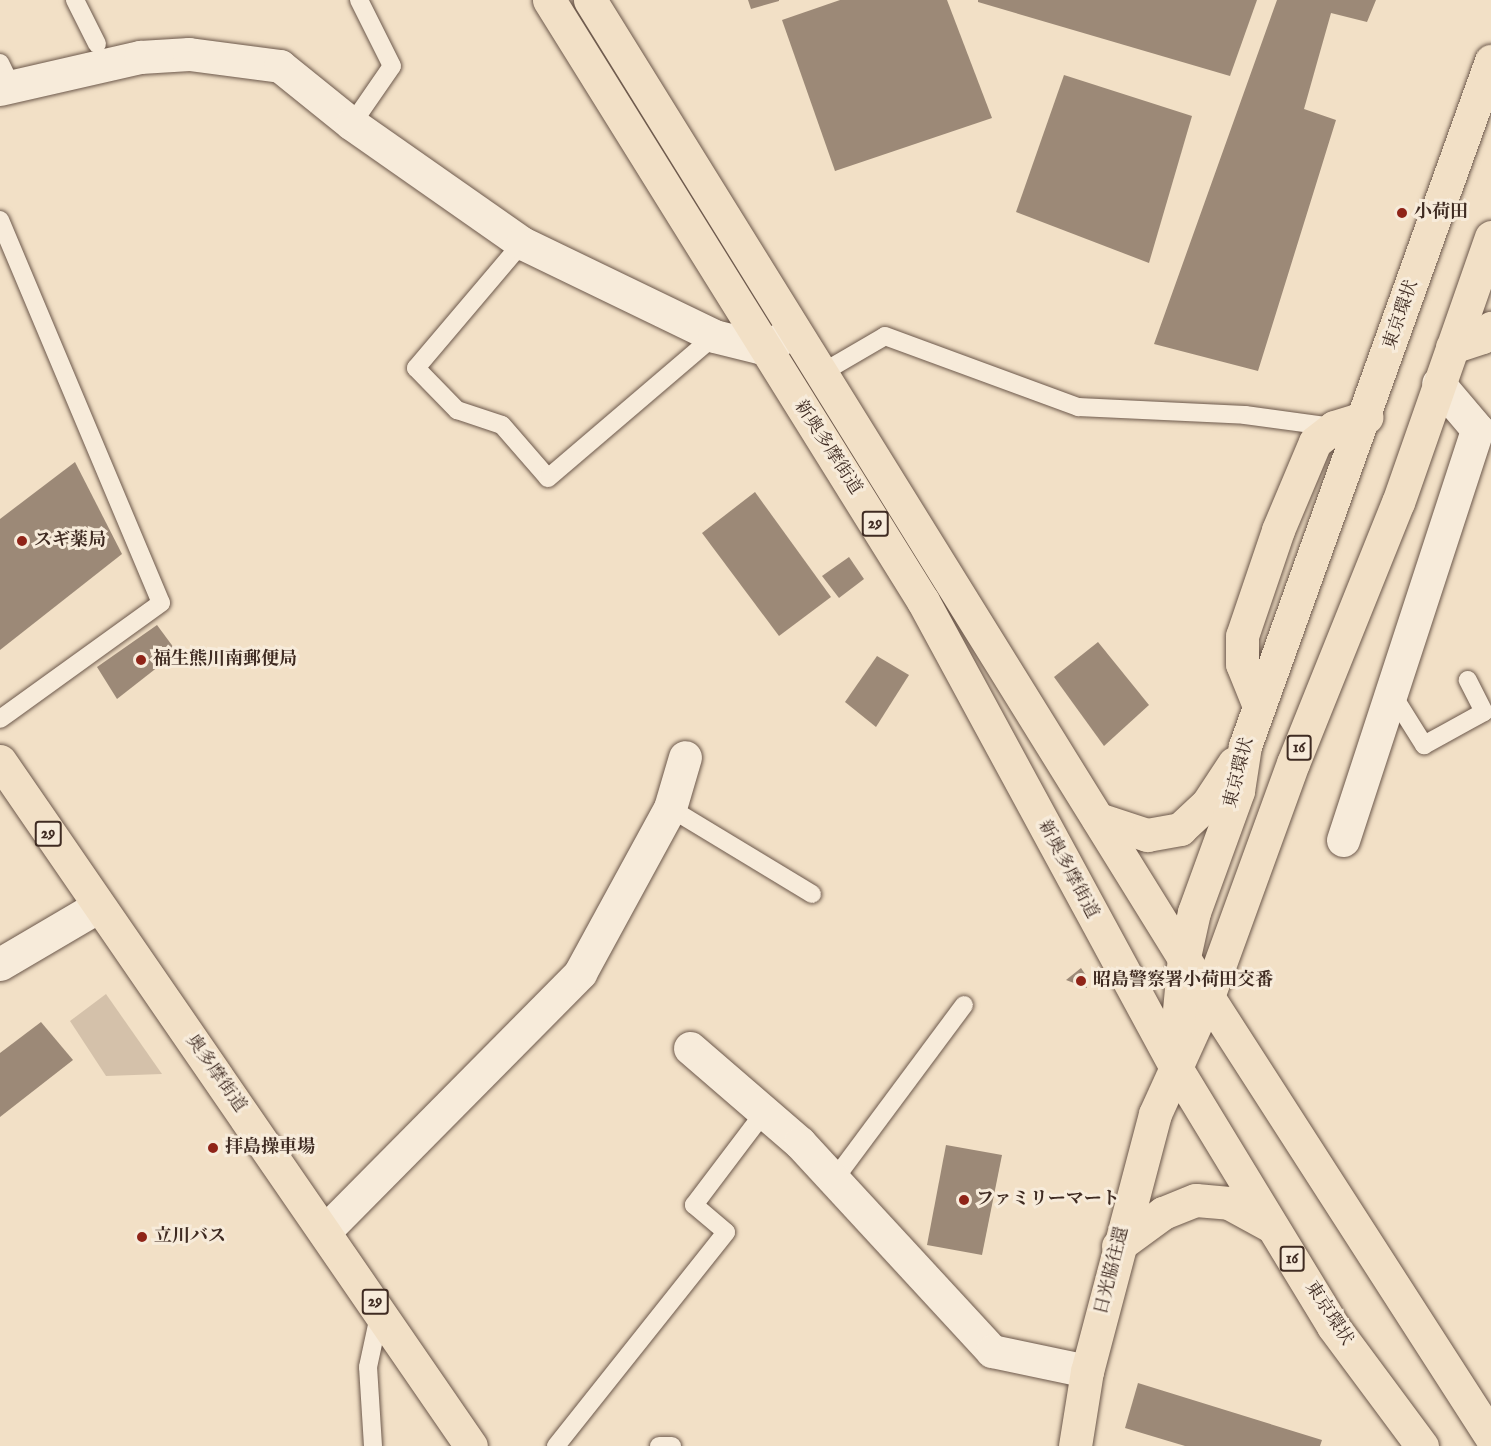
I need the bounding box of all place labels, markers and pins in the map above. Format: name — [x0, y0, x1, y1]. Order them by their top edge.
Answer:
place label: 小荷田 — [1414, 202, 1468, 224]
marker: 小荷田 — [1395, 206, 1409, 220]
place label: スギ薬局 — [34, 530, 106, 552]
marker: スギ薬局 — [15, 534, 29, 548]
place label: 福生熊川南郵便局 — [153, 649, 297, 671]
marker: 福生熊川南郵便局 — [134, 653, 148, 667]
place label: 昭島警察署小荷田交番 — [1093, 970, 1273, 992]
marker: 昭島警察署小荷田交番 — [1074, 974, 1088, 988]
place label: 拝島操車場 — [225, 1137, 315, 1159]
marker: 拝島操車場 — [206, 1141, 220, 1155]
place label: ファミリーマート — [976, 1189, 1120, 1211]
marker: ファミリーマート — [957, 1193, 971, 1207]
place label: 立川バス — [154, 1226, 226, 1248]
marker: 立川バス — [135, 1230, 149, 1244]

